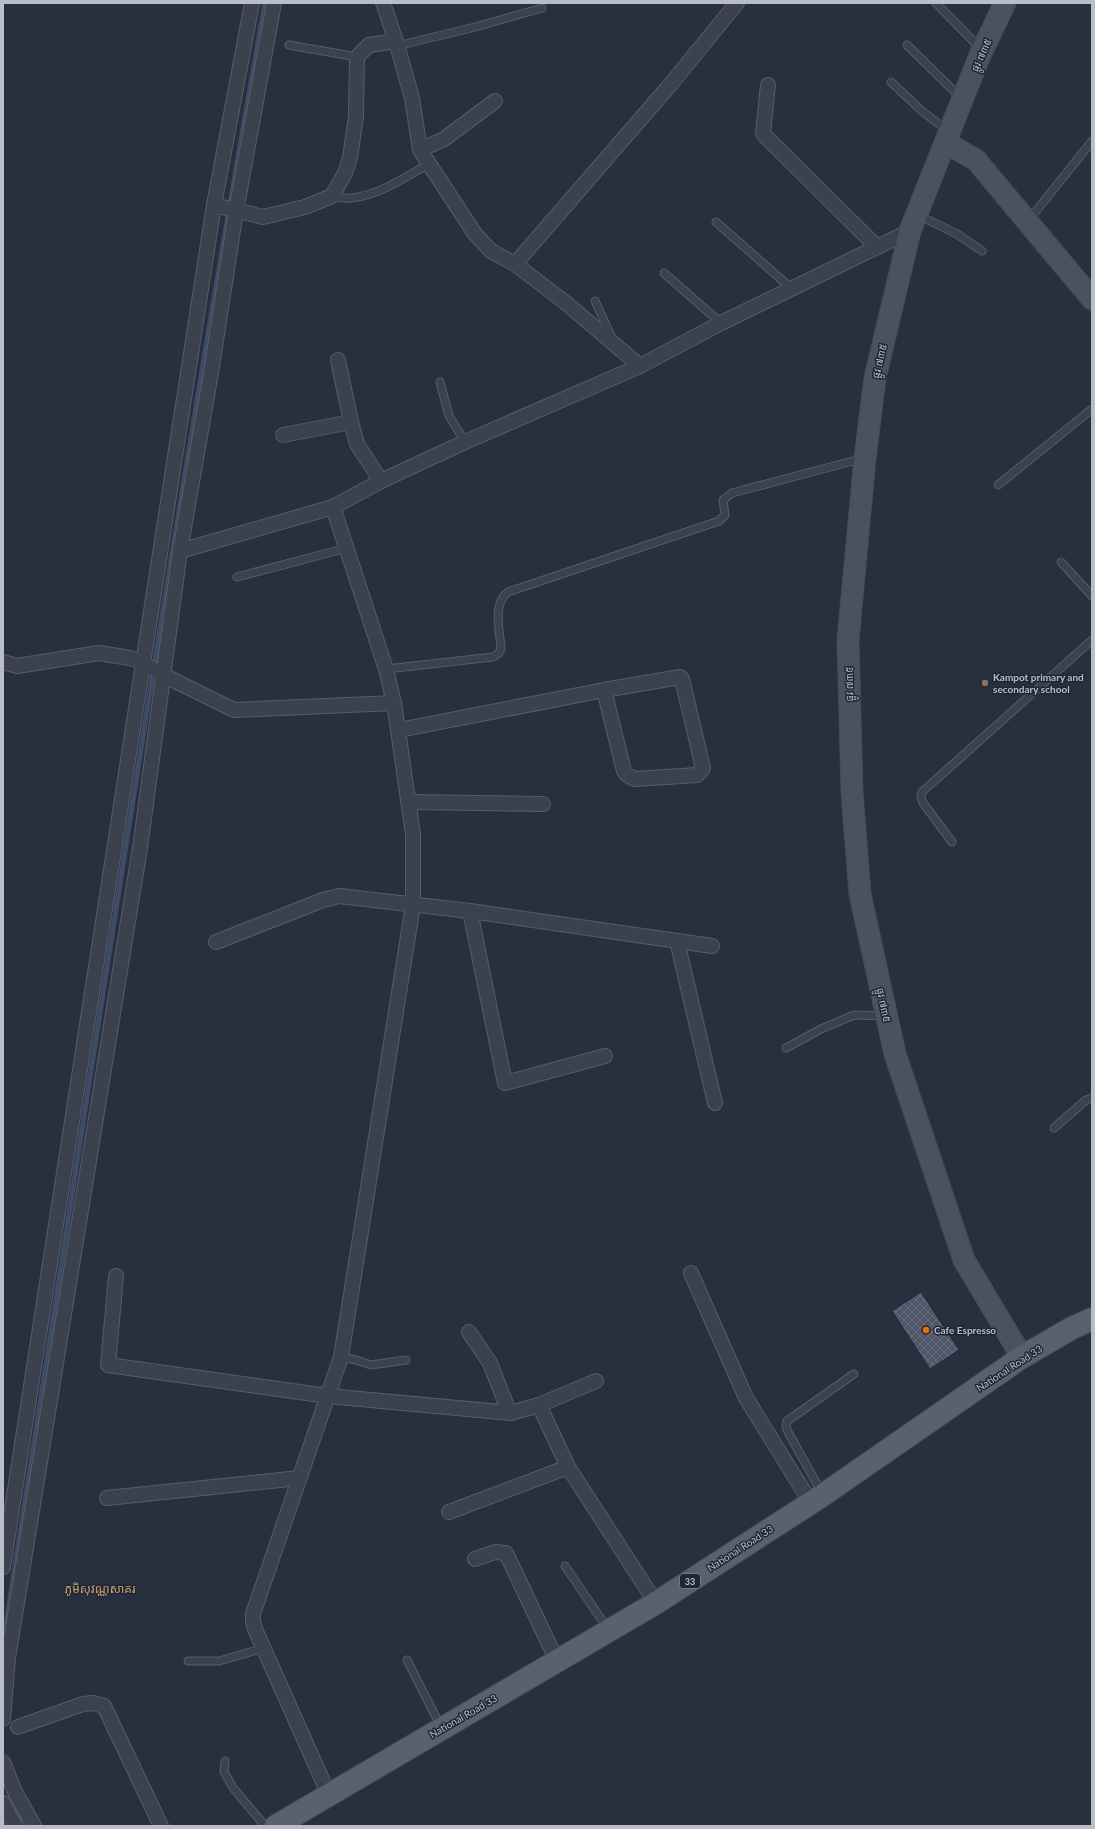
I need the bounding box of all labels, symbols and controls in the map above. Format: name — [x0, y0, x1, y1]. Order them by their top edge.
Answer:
street label: ផ្លូវ ៧៣៥ — [968, 37, 997, 75]
street label: ផ្លូវ ៧៣៥ — [869, 343, 893, 380]
street label: ផ្លូវ ៧៣៥ — [843, 666, 859, 702]
place label: Kampot primary and secondary school — [993, 671, 1084, 695]
marker: Kampot primary and secondary school — [980, 678, 990, 688]
street label: ផ្លូវ ៧៣៥ — [871, 987, 894, 1024]
place label: Cafe Espresso — [934, 1324, 996, 1336]
marker: Cafe Espresso — [921, 1325, 931, 1335]
street label: National Road 33 — [974, 1342, 1044, 1394]
street label: National Road 33 — [705, 1522, 775, 1574]
road number: 33 — [680, 1574, 700, 1588]
district label: ភូមិសុវណ្ណសាគរ — [65, 1581, 136, 1596]
street label: National Road 33 — [427, 1692, 499, 1740]

